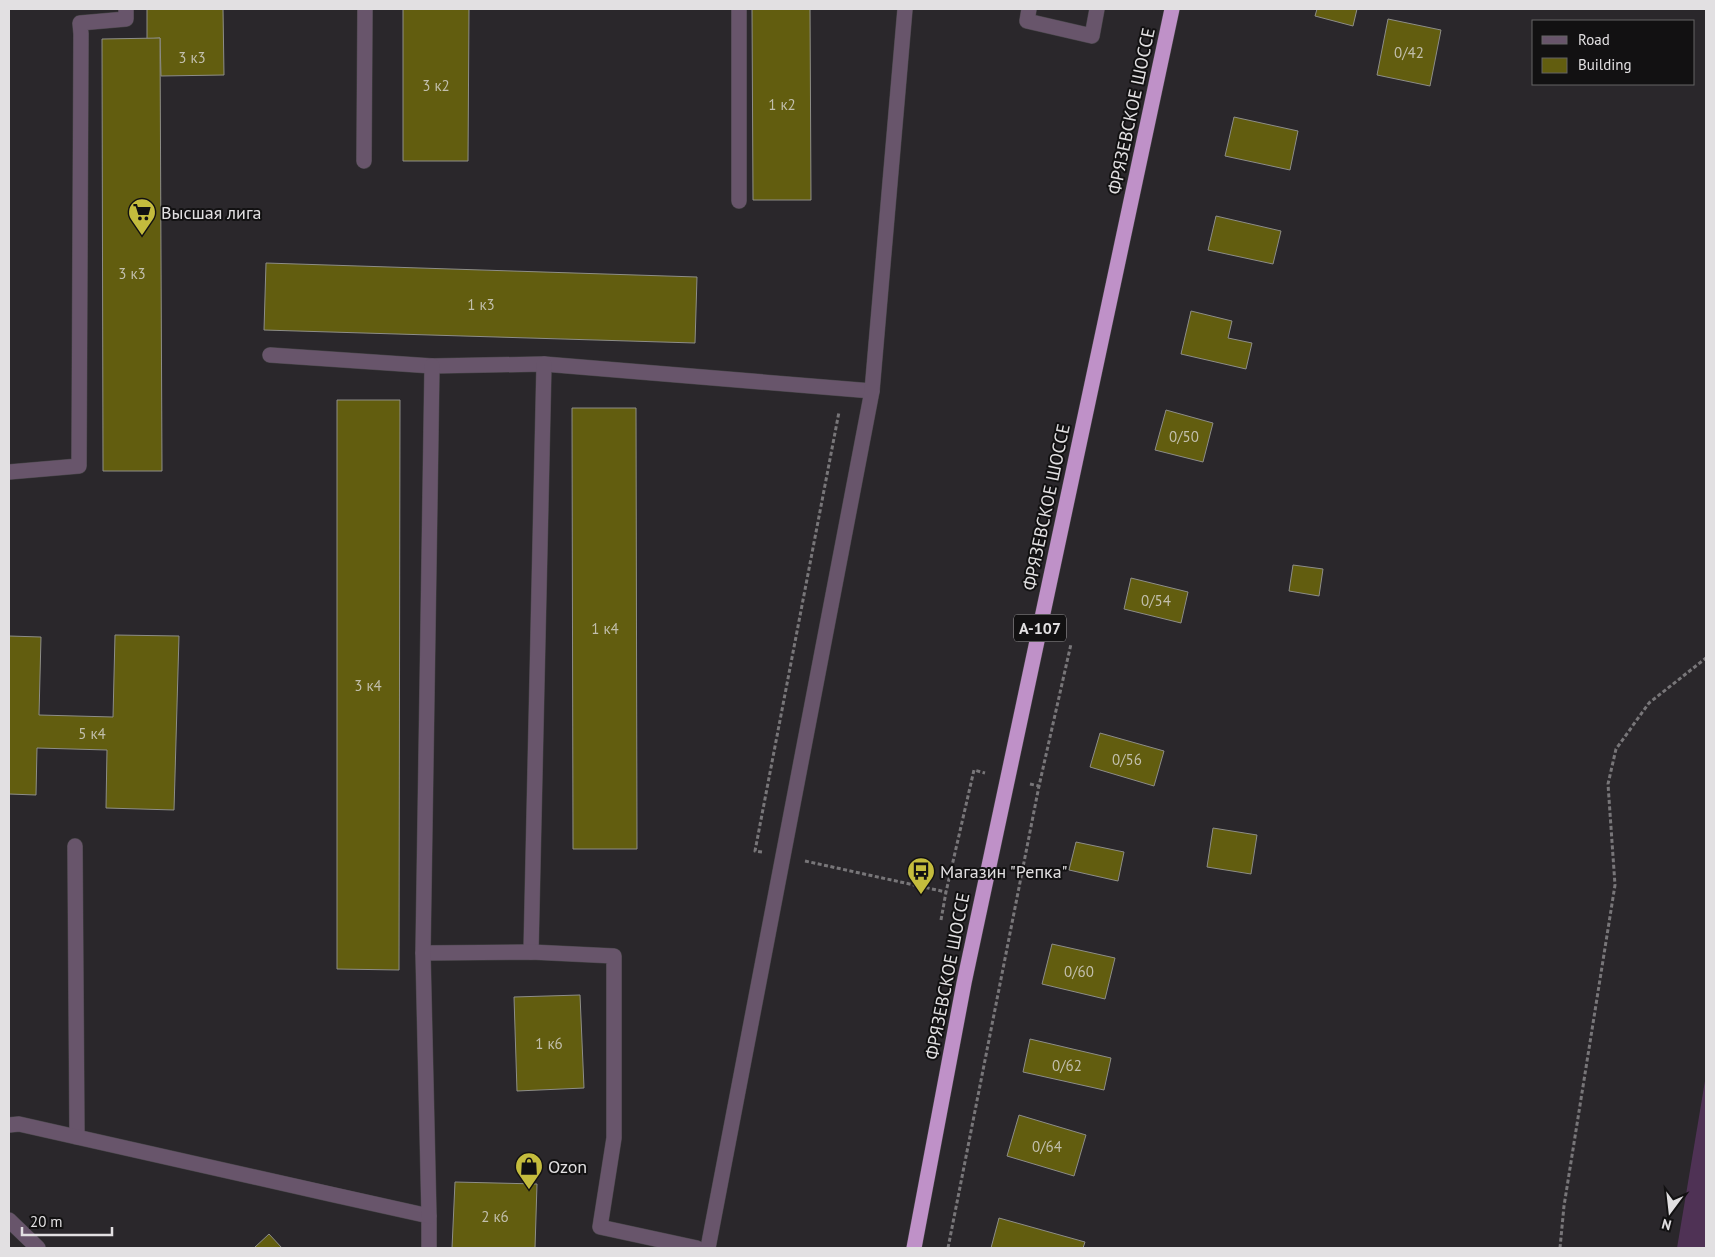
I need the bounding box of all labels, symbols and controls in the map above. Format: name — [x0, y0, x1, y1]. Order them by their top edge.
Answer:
legend — [1532, 20, 1695, 85]
street label: ФРЯЗЕВСКОЕ ШОССЕ — [1102, 26, 1160, 196]
text: Road — [1578, 30, 1610, 49]
house number: 0/42 — [1394, 43, 1424, 62]
house number: 3 к3 — [178, 48, 206, 67]
text: Building — [1578, 55, 1632, 74]
house number: 3 к2 — [422, 76, 450, 95]
house number: 1 к2 — [768, 95, 796, 114]
supermarket icon: Высшая лига — [127, 197, 157, 236]
place label: Высшая лига — [161, 201, 262, 224]
house number: 3 к3 — [118, 264, 146, 283]
house number: 1 к3 — [467, 295, 495, 314]
street label: ФРЯЗЕВСКОЕ ШОССЕ — [1017, 422, 1075, 592]
house number: 0/50 — [1169, 427, 1199, 446]
house number: 0/54 — [1141, 591, 1171, 610]
road number: А-107 — [1014, 614, 1066, 641]
house number: 1 к4 — [591, 619, 619, 638]
house number: 3 к4 — [354, 676, 382, 695]
house number: 5 к4 — [78, 724, 106, 743]
house number: 0/56 — [1112, 750, 1142, 769]
bus stop icon: Магазин "Репка" — [906, 856, 936, 895]
place label: Магазин "Репка" — [940, 860, 1068, 883]
street label: ФРЯЗЕВСКОЕ ШОССЕ — [920, 890, 974, 1062]
house number: 0/60 — [1064, 962, 1094, 981]
house number: 1 к6 — [535, 1034, 563, 1053]
house number: 0/62 — [1052, 1056, 1082, 1075]
house number: 0/64 — [1032, 1137, 1062, 1156]
shop icon: Ozon — [514, 1151, 544, 1190]
place label: Ozon — [548, 1155, 587, 1178]
north arrow — [1645, 1187, 1695, 1237]
scale bar — [22, 1204, 112, 1236]
house number: 2 к6 — [481, 1207, 509, 1226]
text: 20 m — [30, 1212, 63, 1231]
text: N — [1660, 1215, 1673, 1234]

